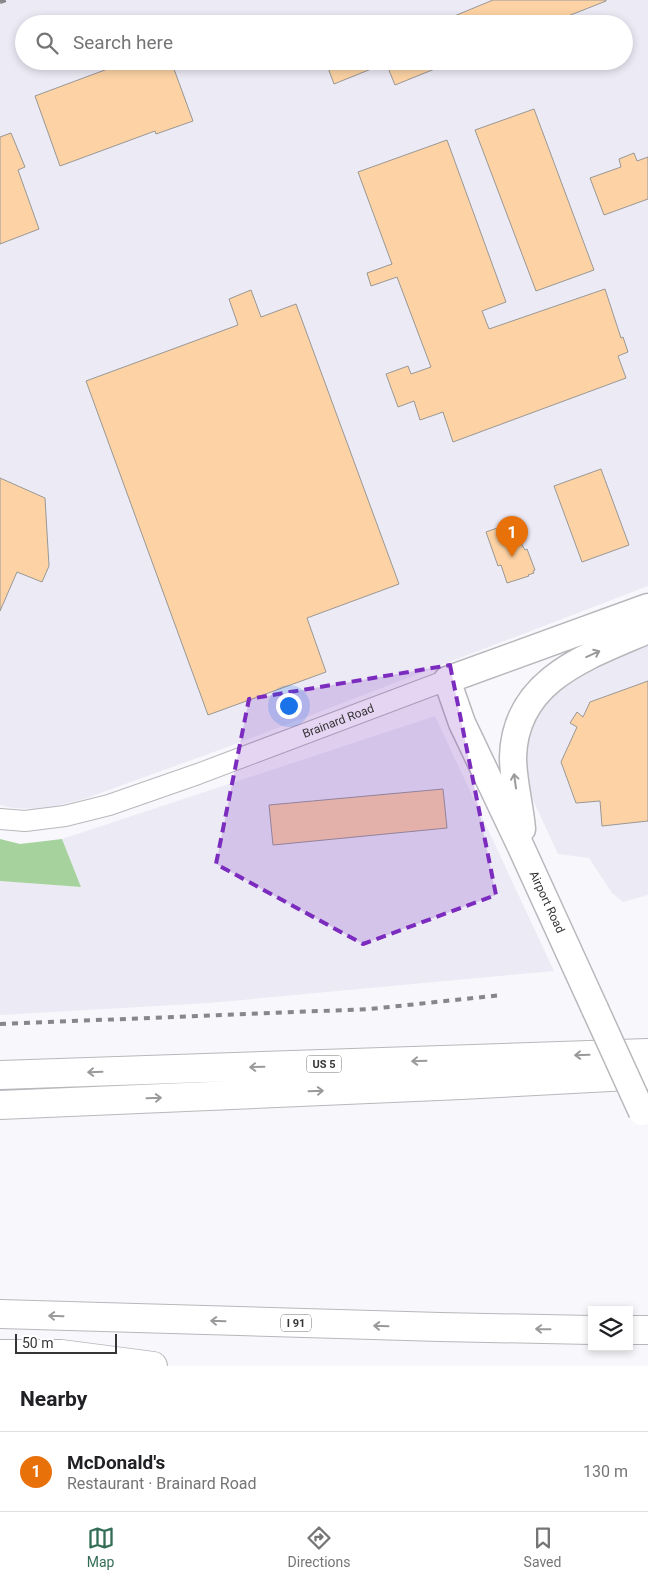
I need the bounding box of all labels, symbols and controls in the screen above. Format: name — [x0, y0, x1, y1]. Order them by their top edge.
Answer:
search box — [15, 15, 633, 70]
icon: search — [33, 29, 61, 57]
text: Search here — [73, 31, 173, 54]
pin: 1 — [496, 516, 528, 557]
one-way arrow — [585, 649, 600, 659]
your location — [276, 693, 302, 719]
street label: Brainard Road — [301, 701, 376, 741]
one-way arrow — [510, 774, 520, 790]
street label: Airport Road — [526, 869, 568, 935]
one-way arrow — [574, 1051, 590, 1060]
road number: US 5 — [306, 1056, 342, 1072]
one-way arrow — [412, 1056, 428, 1066]
one-way arrow — [249, 1062, 265, 1071]
one-way arrow — [87, 1067, 103, 1077]
one-way arrow — [308, 1087, 324, 1096]
one-way arrow — [145, 1094, 161, 1103]
map controls — [588, 1306, 633, 1351]
button: layers — [588, 1306, 633, 1351]
one-way arrow — [48, 1311, 64, 1321]
road number: I 91 — [281, 1315, 311, 1332]
one-way arrow — [210, 1316, 226, 1325]
one-way arrow — [373, 1321, 389, 1330]
one-way arrow — [535, 1324, 552, 1334]
scale bar — [15, 1331, 118, 1354]
text: 50 m — [22, 1335, 54, 1351]
text: Nearby — [20, 1387, 87, 1411]
text: McDonald's — [67, 1451, 165, 1474]
text: 1 — [31, 1462, 41, 1481]
text: 130 m — [583, 1462, 628, 1481]
text: Restaurant · Brainard Road — [67, 1474, 257, 1493]
tab: Map — [87, 1524, 115, 1570]
tab: Directions — [288, 1524, 351, 1570]
tab: Saved — [524, 1524, 561, 1570]

